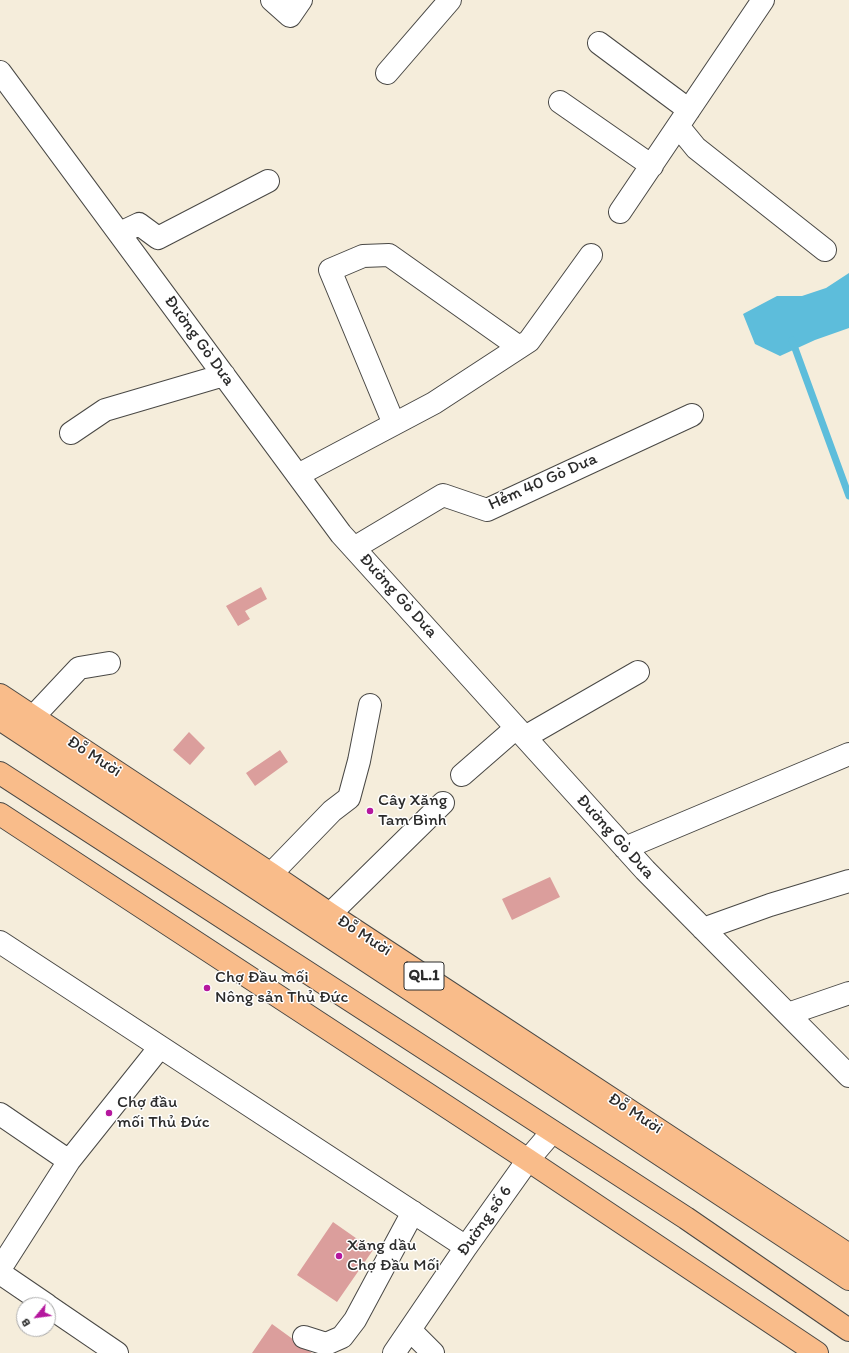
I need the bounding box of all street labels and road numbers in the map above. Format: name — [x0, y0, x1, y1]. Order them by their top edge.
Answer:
street label: Đường Gò Dưa — [159, 292, 239, 390]
street label: Hẻm 40 Gò Dưa — [485, 449, 601, 515]
street label: Đường Gò Dưa — [355, 550, 441, 642]
street label: Đỗ Mười — [63, 732, 125, 782]
street label: Đường Gò Dưa — [572, 791, 658, 883]
street label: Đỗ Mười — [333, 911, 395, 961]
road number: QL.1 — [404, 962, 444, 990]
street label: Đỗ Mười — [604, 1089, 666, 1139]
street label: Đường số 6 — [453, 1182, 517, 1260]

